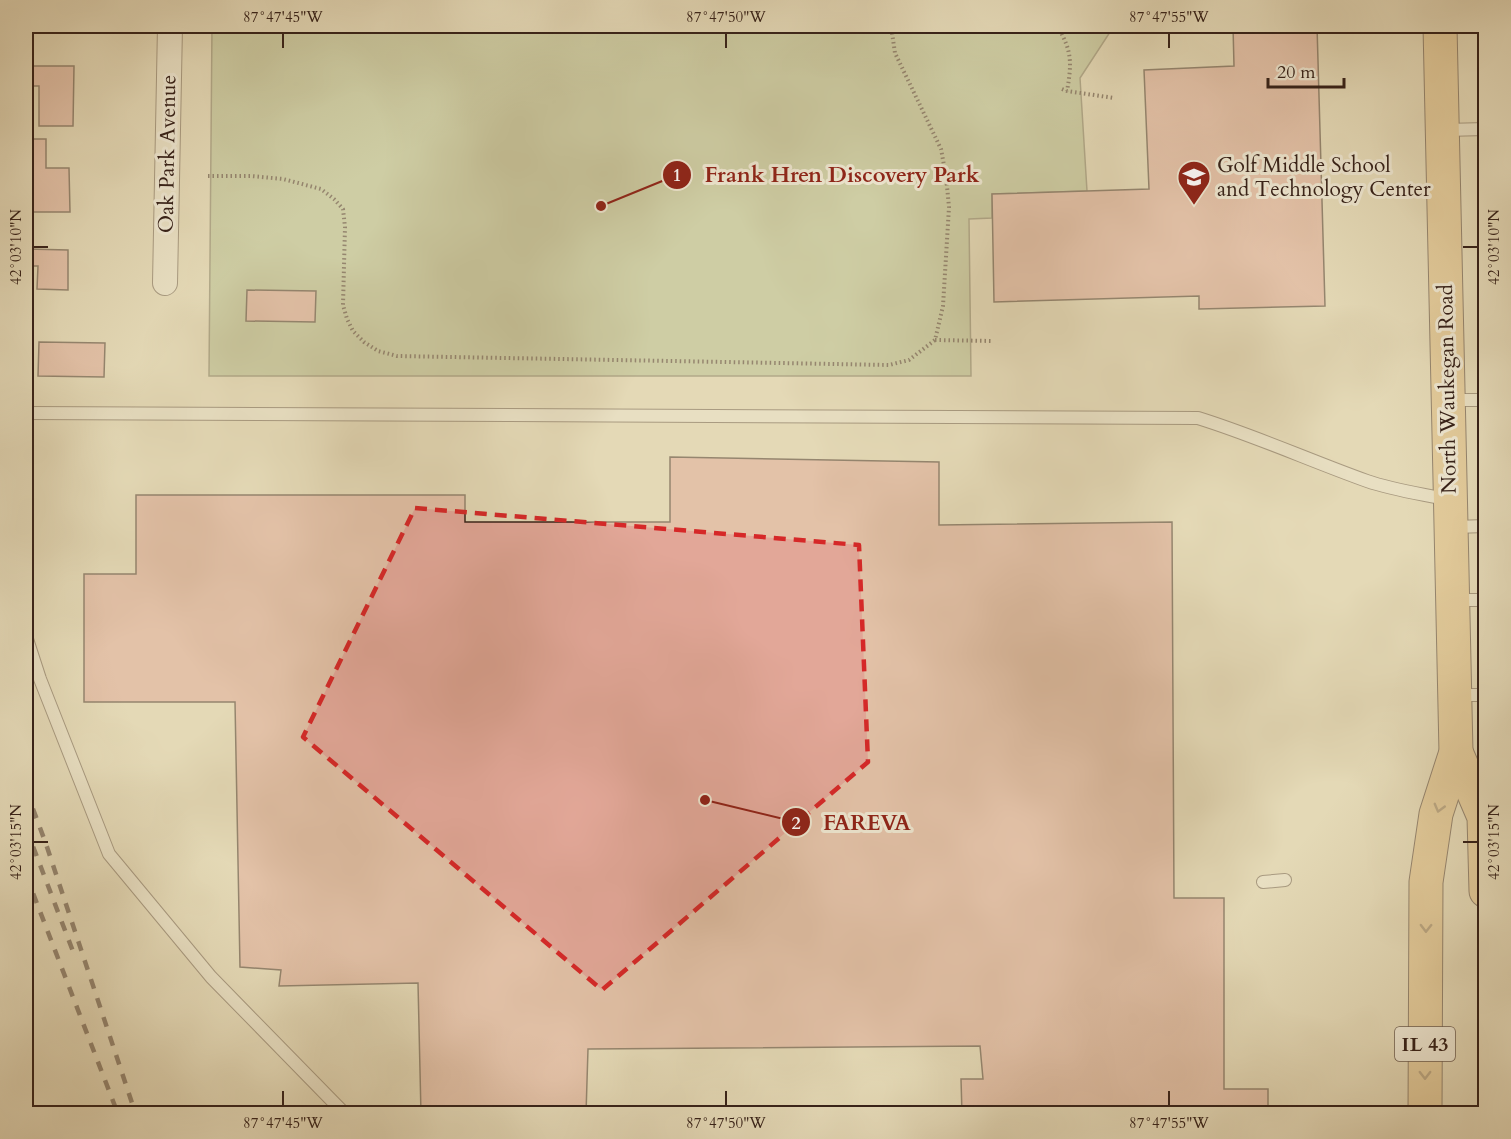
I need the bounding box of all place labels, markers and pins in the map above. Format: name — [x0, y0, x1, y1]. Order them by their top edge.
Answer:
place label: Golf Middle School and Technology Center — [1217, 151, 1431, 204]
callout: Frank Hren Discovery Park — [662, 155, 991, 195]
school or university icon: Golf Middle School and Technology Center — [1176, 159, 1212, 206]
callout: FAREVA — [781, 802, 923, 842]

